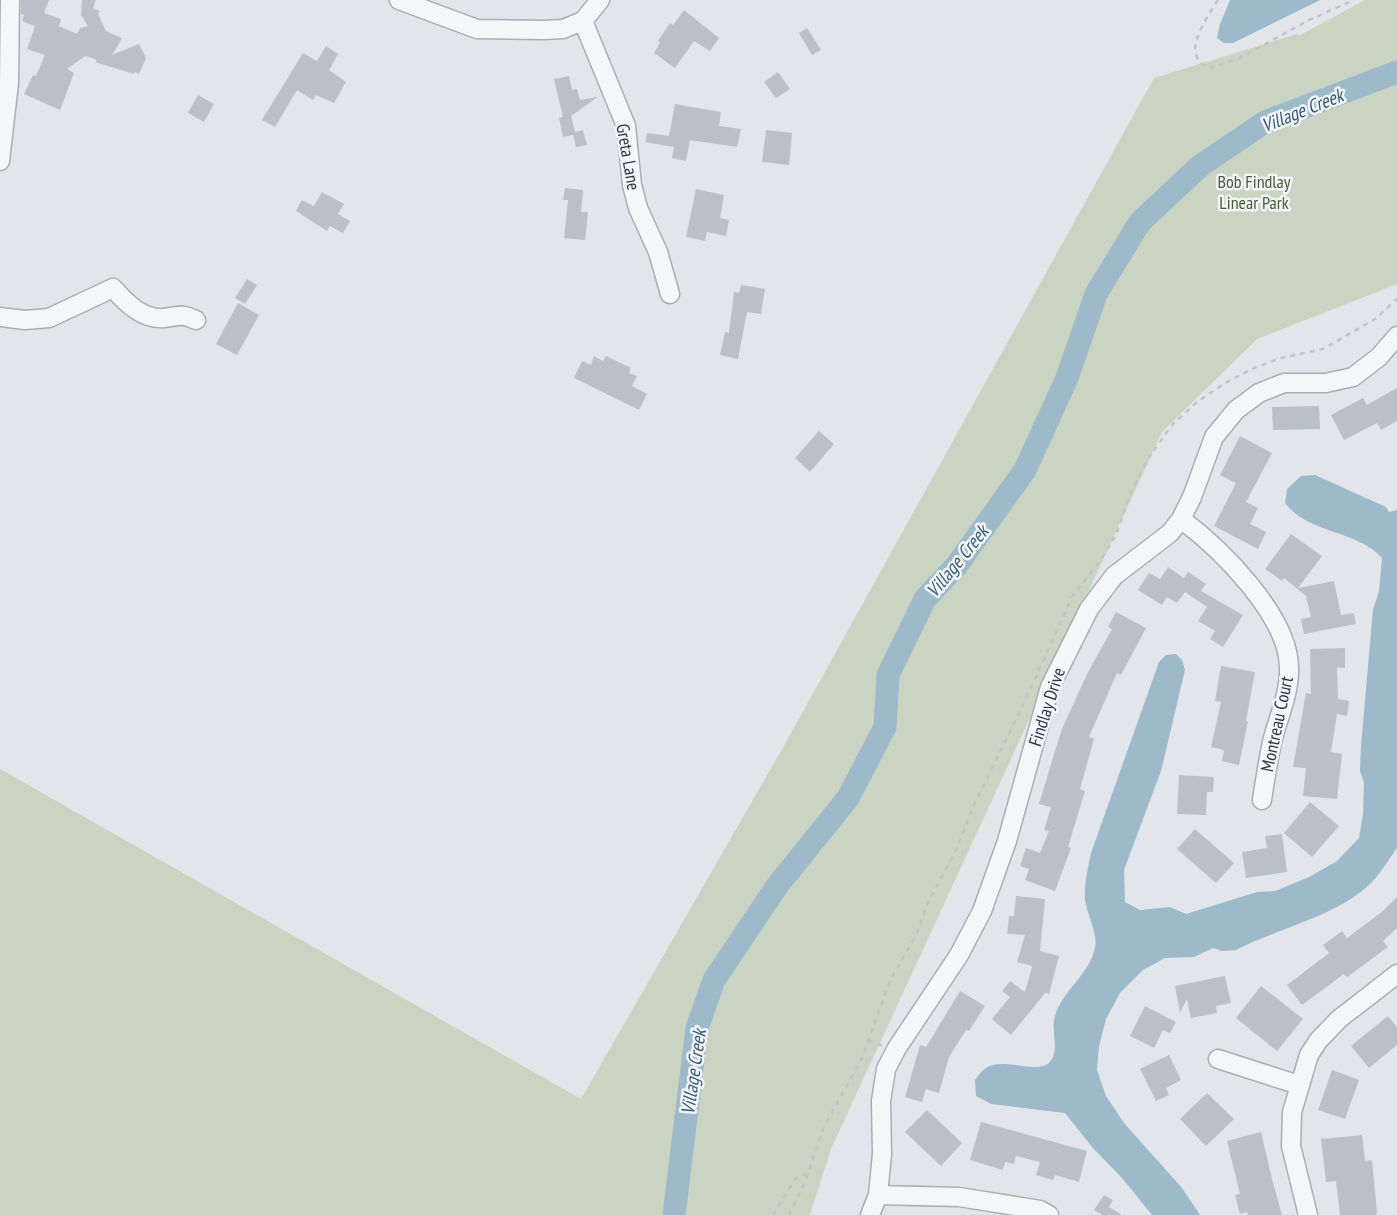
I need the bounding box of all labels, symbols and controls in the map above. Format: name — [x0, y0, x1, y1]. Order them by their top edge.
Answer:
water label: Village Creek — [1258, 82, 1349, 137]
street label: Greta Lane — [611, 122, 646, 192]
park label: Bob Findlay Linear Park — [1217, 170, 1291, 214]
water label: Village Creek — [921, 518, 995, 602]
street label: Findlay Drive — [1023, 665, 1070, 749]
street label: Montreau Court — [1255, 674, 1298, 774]
water label: Village Creek — [675, 1025, 711, 1116]

